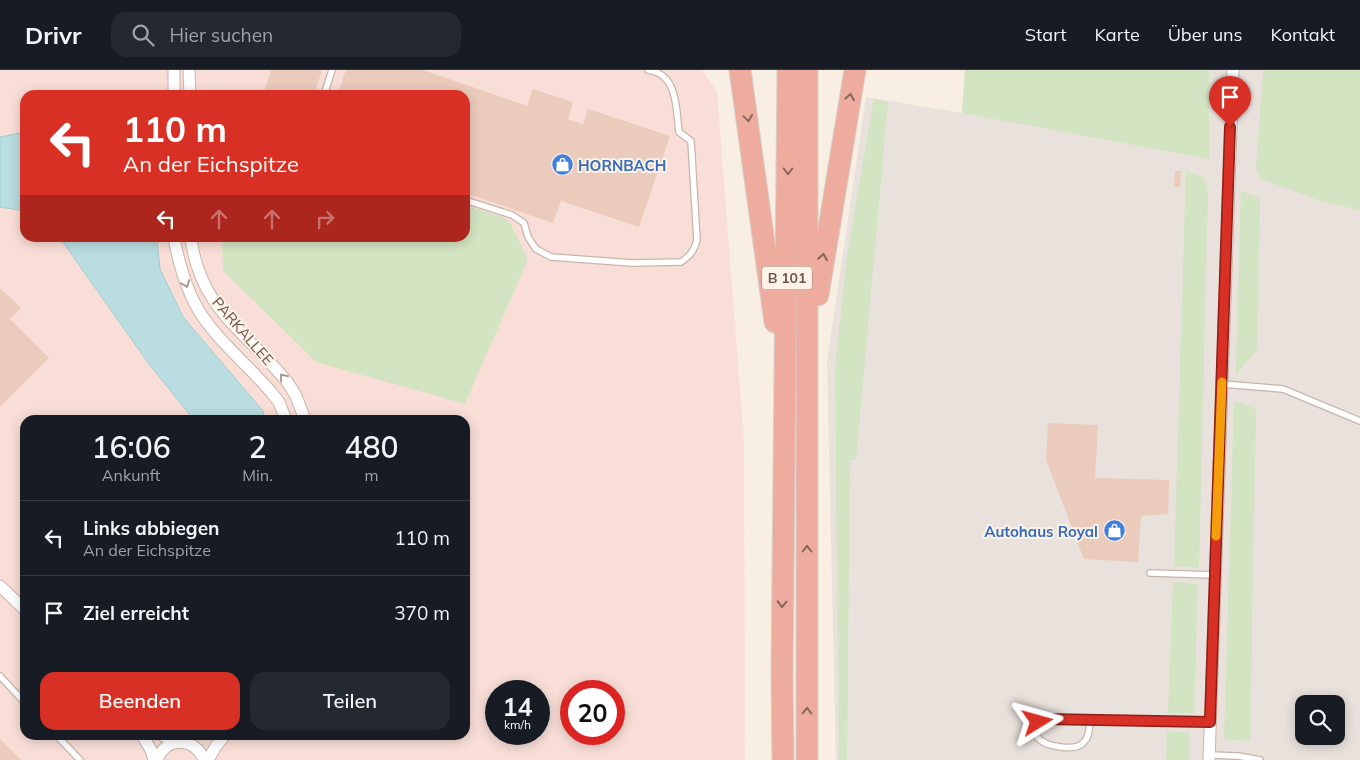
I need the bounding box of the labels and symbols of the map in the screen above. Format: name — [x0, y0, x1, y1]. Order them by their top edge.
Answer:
pin — [1209, 76, 1251, 127]
one-way arrow — [845, 93, 855, 101]
one-way arrow — [742, 114, 752, 123]
shop icon: HORNBACH — [550, 153, 574, 177]
place label: HORNBACH — [578, 156, 666, 175]
one-way arrow — [783, 168, 793, 175]
one-way arrow — [818, 253, 828, 262]
road number: B 101 — [762, 267, 812, 290]
one-way arrow — [180, 280, 190, 288]
street label: PARKALLEE — [208, 293, 278, 369]
one-way arrow — [279, 374, 288, 383]
shop icon: Autohaus Royal — [1102, 519, 1126, 543]
place label: Autohaus Royal — [984, 522, 1098, 541]
one-way arrow — [802, 545, 812, 552]
one-way arrow — [777, 601, 788, 609]
speed limit sign: 20 — [560, 680, 625, 745]
position arrow — [1011, 695, 1063, 747]
one-way arrow — [802, 707, 812, 715]

